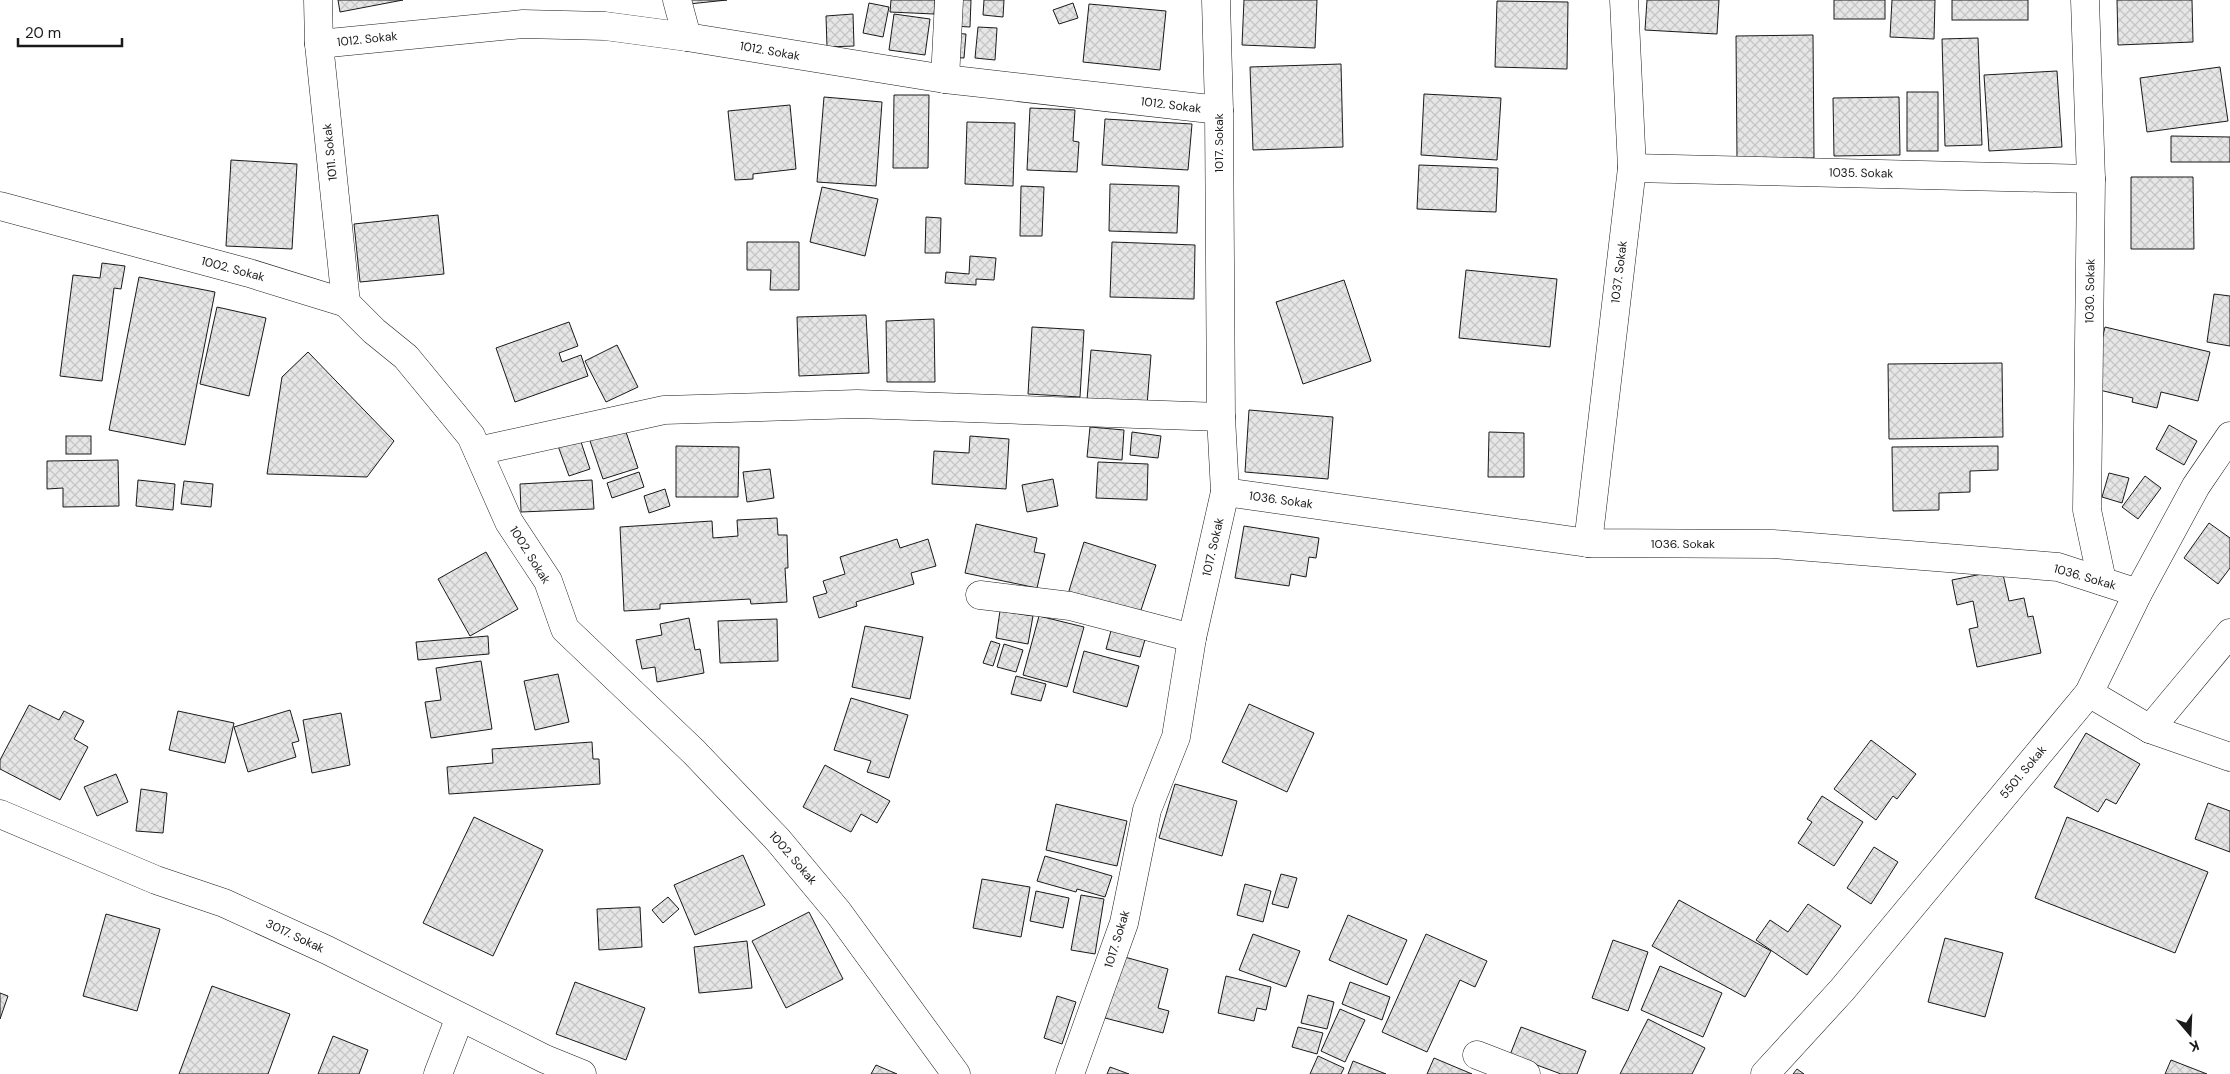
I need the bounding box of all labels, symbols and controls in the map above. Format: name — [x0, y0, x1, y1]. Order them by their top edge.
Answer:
scale bar — [18, 15, 121, 47]
text: 20 m — [25, 23, 61, 43]
street label: 1012. Sokak — [336, 28, 398, 50]
street label: 1012. Sokak — [739, 38, 801, 64]
street label: 1012. Sokak — [1140, 93, 1202, 117]
street label: 1017. Sokak — [1211, 113, 1227, 173]
street label: 1011. Sokak — [319, 122, 341, 182]
street label: 1035. Sokak — [1829, 164, 1893, 182]
street label: 1037. Sokak — [1607, 240, 1631, 304]
street label: 1002. Sokak — [199, 253, 267, 285]
street label: 1030. Sokak — [2081, 258, 2099, 324]
street label: 1036. Sokak — [1248, 488, 1314, 512]
street label: 1017. Sokak — [1199, 516, 1227, 578]
street label: 1002. Sokak — [506, 523, 554, 587]
street label: 1036. Sokak — [1651, 536, 1715, 552]
street label: 1036. Sokak — [2052, 560, 2118, 594]
street label: 5501. Sokak — [1996, 742, 2050, 802]
street label: 1002. Sokak — [766, 828, 820, 888]
street label: 1017. Sokak — [1101, 908, 1133, 970]
street label: 3017. Sokak — [263, 915, 327, 957]
north arrow — [2165, 1009, 2215, 1059]
text: K — [2187, 1036, 2201, 1056]

